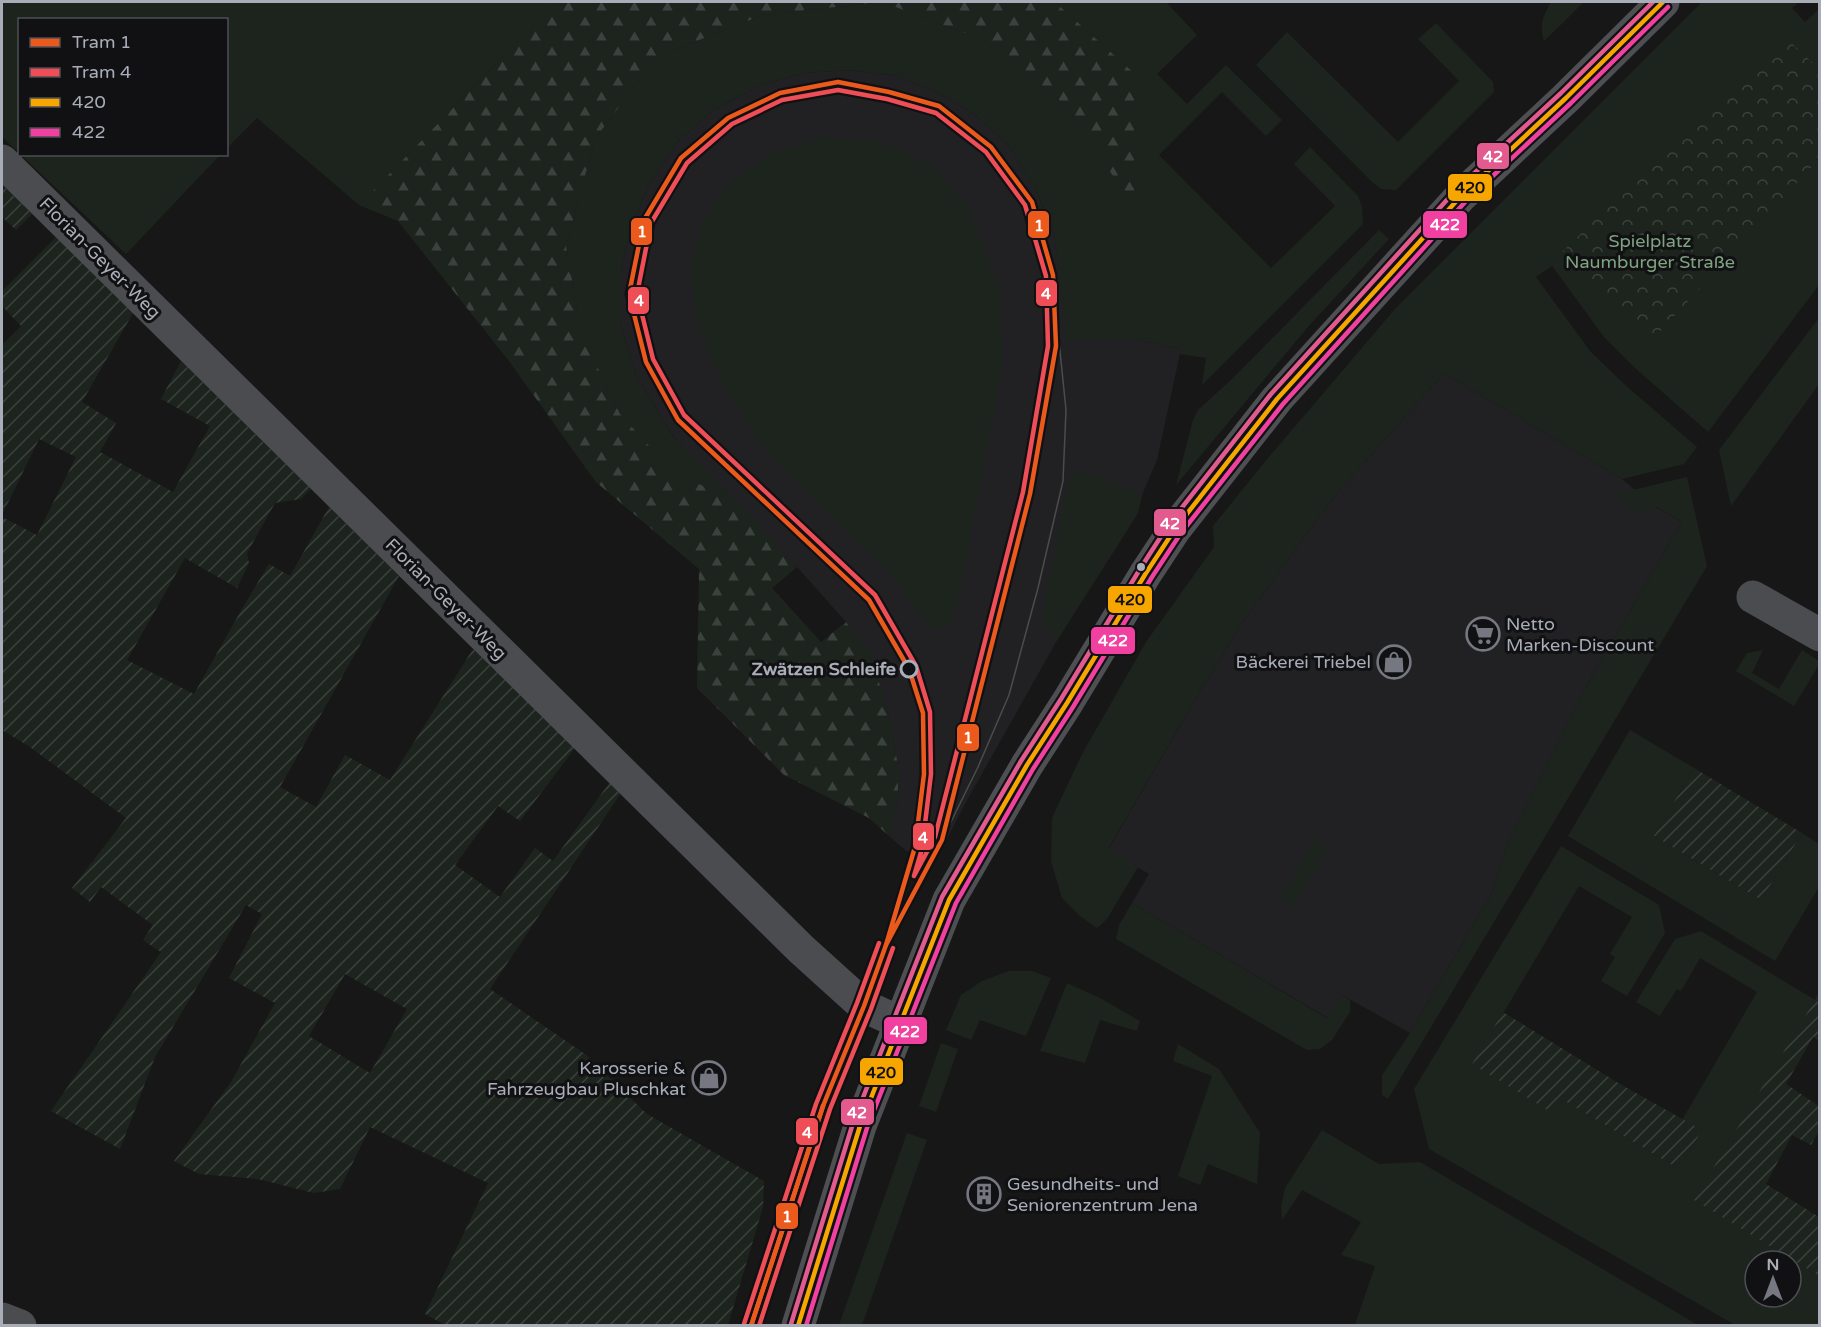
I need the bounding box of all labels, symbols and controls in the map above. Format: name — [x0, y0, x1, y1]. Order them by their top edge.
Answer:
legend — [18, 18, 228, 156]
text: Tram 1 — [72, 31, 131, 53]
text: Tram 4 — [72, 61, 131, 83]
text: 420 — [72, 91, 106, 113]
text: 422 — [72, 121, 106, 143]
line badge: 42 — [1476, 142, 1510, 170]
text: 42 — [1483, 147, 1503, 167]
line badge: 420 — [1447, 173, 1493, 202]
text: 420 — [1455, 178, 1485, 198]
street label: Florian-Geyer-Weg — [35, 193, 165, 323]
line badge: 1 — [1027, 210, 1050, 239]
line badge: 422 — [1422, 210, 1468, 239]
text: 422 — [1430, 215, 1460, 235]
text: 1 — [1034, 216, 1044, 236]
line badge: 1 — [630, 217, 653, 246]
text: 1 — [637, 222, 647, 242]
park label: Spielplatz Naumburger Straße — [1565, 230, 1735, 273]
line badge: 4 — [1035, 279, 1058, 307]
text: 4 — [1041, 284, 1051, 304]
line badge: 4 — [627, 286, 650, 315]
text: 4 — [634, 291, 644, 311]
line badge: 42 — [1153, 508, 1187, 537]
text: 42 — [1160, 514, 1180, 534]
street label: Florian-Geyer-Weg — [381, 534, 511, 664]
unlabelled marker — [1135, 561, 1147, 573]
line badge: 420 — [1107, 585, 1153, 614]
text: 420 — [1115, 590, 1145, 610]
place label: Netto Marken-Discount — [1506, 613, 1654, 656]
supermarket icon: Netto Marken-Discount — [1465, 616, 1501, 652]
line badge: 422 — [1090, 626, 1136, 655]
text: 422 — [1098, 631, 1128, 651]
shop icon: Bäckerei Triebel — [1376, 644, 1412, 680]
place label: Bäckerei Triebel — [1236, 651, 1371, 673]
place label: Zwätzen Schleife — [751, 658, 896, 680]
marker: Zwätzen Schleife — [900, 660, 918, 678]
line badge: 1 — [956, 723, 980, 752]
text: 1 — [963, 728, 973, 748]
line badge: 4 — [912, 822, 935, 851]
text: 4 — [918, 828, 928, 848]
line badge: 422 — [883, 1016, 928, 1045]
text: 422 — [890, 1022, 920, 1042]
place label: Karosserie & Fahrzeugbau Pluschkat — [487, 1057, 686, 1100]
line badge: 420 — [859, 1057, 904, 1086]
shop icon: Karosserie & Fahrzeugbau Pluschkat — [691, 1060, 727, 1096]
text: 420 — [866, 1063, 896, 1083]
line badge: 42 — [840, 1098, 875, 1126]
text: 42 — [847, 1103, 867, 1123]
line badge: 4 — [795, 1117, 819, 1146]
text: 4 — [802, 1123, 812, 1143]
place label: Gesundheits- und Seniorenzentrum Jena — [1007, 1173, 1198, 1216]
building icon: Gesundheits- und Seniorenzentrum Jena — [966, 1176, 1002, 1212]
line badge: 1 — [775, 1202, 799, 1230]
text: 1 — [782, 1207, 792, 1227]
north arrow — [1743, 1249, 1803, 1309]
text: N — [1767, 1255, 1779, 1275]

